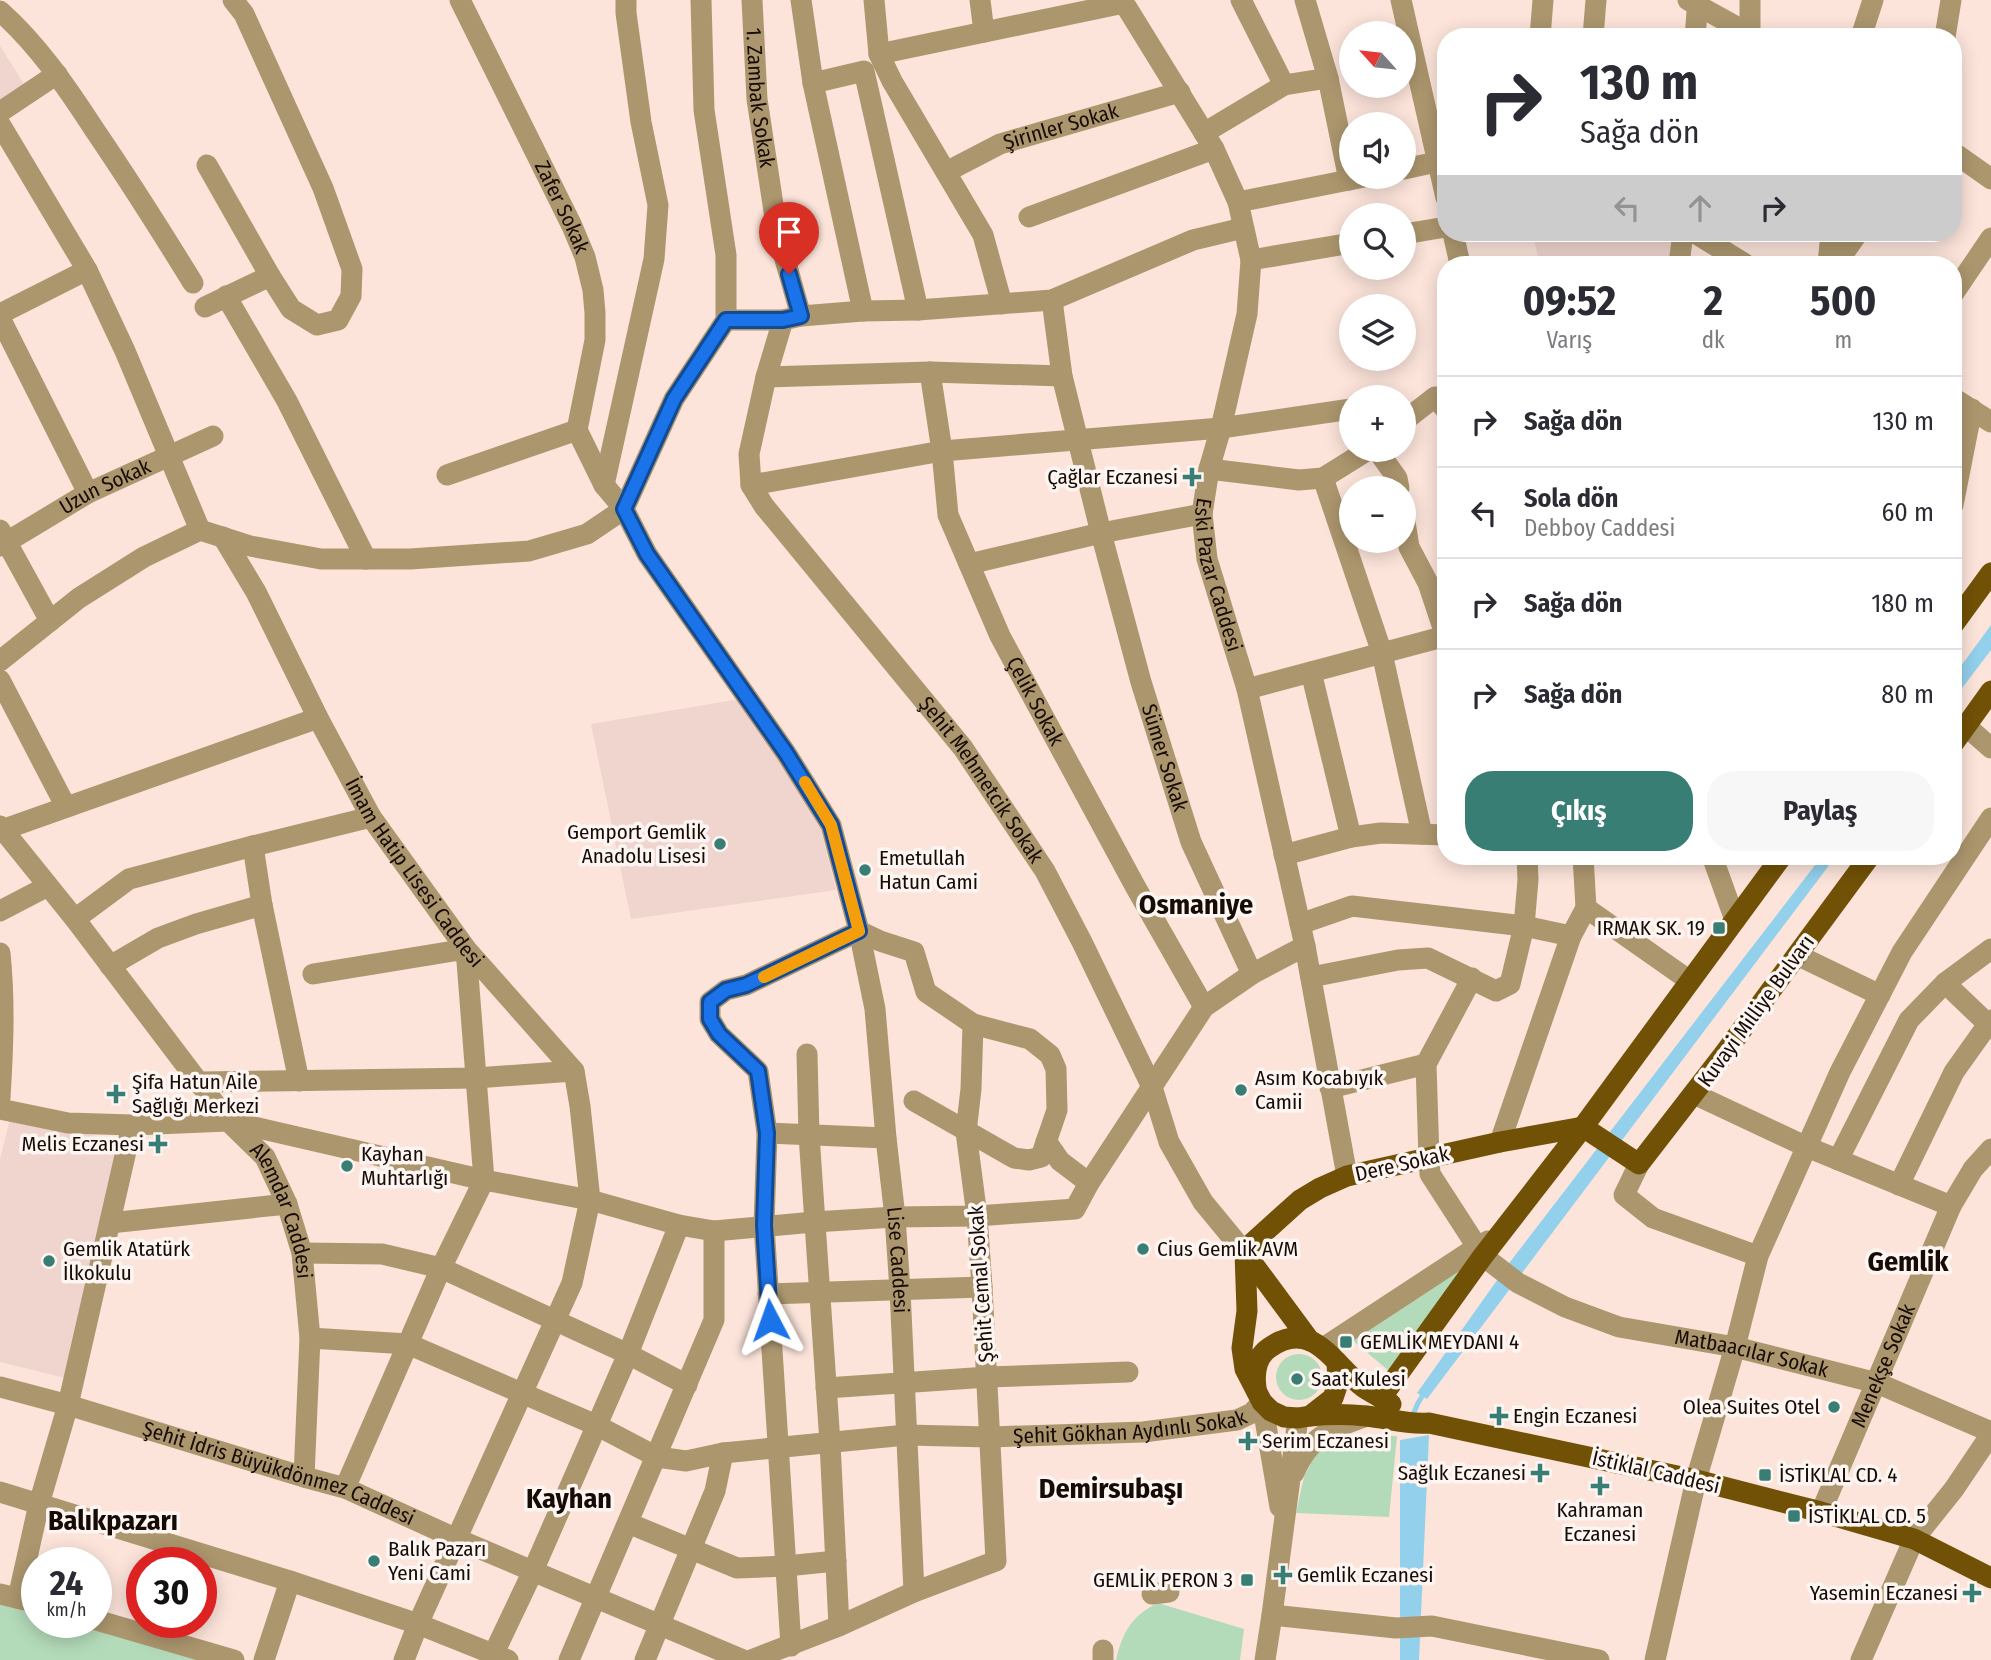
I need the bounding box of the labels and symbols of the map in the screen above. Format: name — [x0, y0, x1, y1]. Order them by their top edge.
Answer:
north arrow — [1339, 21, 1416, 98]
street label: 1. Zambak Sokak — [740, 27, 780, 170]
street label: Şirinler Sokak — [1000, 97, 1121, 155]
street label: Zafer Sokak — [529, 156, 595, 258]
pin — [759, 202, 819, 274]
street label: Uzun Sokak — [55, 453, 155, 520]
place label: Çağlar Eczanesi — [1047, 464, 1178, 490]
marker: Çağlar Eczanesi — [1184, 469, 1200, 485]
street label: Eski Pazar Caddesi — [1189, 496, 1248, 655]
street label: Çelik Sokak — [1001, 652, 1070, 750]
street label: Şehit Mehmetcik Sokak — [913, 691, 1049, 868]
street label: Sümer Sokak — [1136, 701, 1194, 815]
street label: İmam Hatip Lisesi Caddesi — [339, 773, 489, 973]
place label: Gemport Gemlik Anadolu Lisesi — [567, 819, 706, 869]
marker: Gemport Gemlik Anadolu Lisesi — [712, 836, 728, 852]
place label: Emetullah Hatun Cami — [879, 845, 978, 895]
marker: Emetullah Hatun Cami — [857, 862, 873, 878]
district label: Osmaniye — [1139, 888, 1253, 921]
place label: IRMAK SK. 19 — [1597, 915, 1705, 941]
marker: IRMAK SK. 19 — [1711, 920, 1727, 936]
street label: Kuvayi Milliye Bulvarı — [1692, 930, 1820, 1092]
place label: Asım Kocabıyık Camii — [1255, 1065, 1383, 1115]
place label: Şifa Hatun Aile Sağlığı Merkezi — [132, 1069, 259, 1119]
marker: Asım Kocabıyık Camii — [1233, 1082, 1249, 1098]
marker: Şifa Hatun Aile Sağlığı Merkezi — [106, 1084, 126, 1104]
place label: Melis Eczanesi — [22, 1131, 144, 1157]
marker: Melis Eczanesi — [150, 1136, 166, 1152]
street label: Alemdar Caddesi — [245, 1137, 317, 1280]
place label: Kayhan Muhtarlığı — [361, 1141, 448, 1191]
street label: Dere Sokak — [1352, 1141, 1452, 1187]
marker: Kayhan Muhtarlığı — [339, 1158, 355, 1174]
street label: Şehit Cemal Sokak — [963, 1204, 999, 1363]
street label: Lise Caddesi — [881, 1205, 914, 1314]
place label: Gemlik Atatürk İlkokulu — [63, 1236, 190, 1286]
place label: Cius Gemlik AVM — [1157, 1236, 1298, 1262]
marker: Cius Gemlik AVM — [1135, 1241, 1151, 1257]
district label: Gemlik — [1867, 1245, 1949, 1278]
marker: Gemlik Atatürk İlkokulu — [41, 1253, 57, 1269]
position arrow — [733, 1283, 807, 1357]
street label: Menekşe Sokak — [1845, 1300, 1921, 1431]
street label: Matbaacılar Sokak — [1673, 1324, 1831, 1383]
place label: GEMLİK MEYDANI 4 — [1360, 1329, 1519, 1355]
marker: GEMLİK MEYDANI 4 — [1338, 1334, 1354, 1350]
place label: Saat Kulesi — [1311, 1366, 1406, 1392]
marker: Saat Kulesi — [1289, 1371, 1305, 1387]
place label: Olea Suites Otel — [1683, 1394, 1820, 1420]
marker: Olea Suites Otel — [1826, 1399, 1842, 1415]
place label: Engin Eczanesi — [1513, 1403, 1637, 1429]
street label: Şehit Gökhan Aydınlı Sokak — [1013, 1404, 1251, 1449]
marker: Engin Eczanesi — [1491, 1408, 1507, 1424]
street label: Şehit İdris Büyükdönmez Caddesi — [140, 1416, 419, 1531]
place label: Serim Eczanesi — [1262, 1428, 1389, 1454]
marker: Serim Eczanesi — [1240, 1433, 1256, 1449]
street label: İstiklal Caddesi — [1590, 1445, 1722, 1499]
place label: Sağlık Eczanesi — [1398, 1460, 1526, 1486]
place label: İSTİKLAL CD. 4 — [1779, 1462, 1897, 1488]
marker: Sağlık Eczanesi — [1532, 1465, 1548, 1481]
marker: İSTİKLAL CD. 4 — [1757, 1467, 1773, 1483]
district label: Demirsubaşı — [1039, 1472, 1183, 1505]
marker: Kahraman Eczanesi — [1592, 1478, 1608, 1494]
district label: Kayhan — [526, 1482, 612, 1515]
place label: Kahraman Eczanesi — [1557, 1497, 1643, 1547]
place label: İSTİKLAL CD. 5 — [1808, 1503, 1926, 1529]
district label: Balıkpazarı — [48, 1504, 178, 1537]
marker: İSTİKLAL CD. 5 — [1786, 1508, 1802, 1524]
place label: Balık Pazarı Yeni Cami — [388, 1536, 486, 1586]
speed limit sign: 30 — [126, 1547, 217, 1638]
marker: Balık Pazarı Yeni Cami — [366, 1553, 382, 1569]
place label: Gemlik Eczanesi — [1297, 1562, 1434, 1588]
place label: GEMLİK PERON 3 — [1093, 1567, 1233, 1593]
marker: Gemlik Eczanesi — [1275, 1567, 1291, 1583]
marker: GEMLİK PERON 3 — [1239, 1572, 1255, 1588]
place label: Yasemin Eczanesi — [1810, 1580, 1958, 1606]
marker: Yasemin Eczanesi — [1964, 1585, 1980, 1601]

